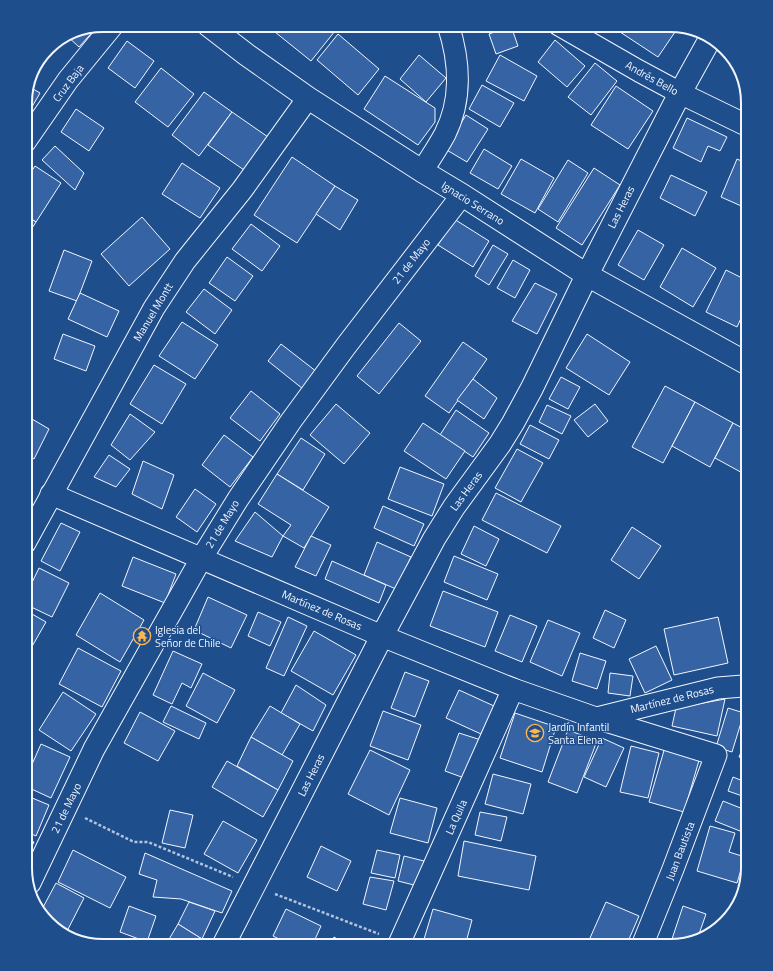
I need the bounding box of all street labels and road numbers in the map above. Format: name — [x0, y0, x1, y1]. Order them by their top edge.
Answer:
street label: Andrés Bello — [623, 57, 682, 99]
street label: Cruz Baja — [49, 61, 88, 105]
street label: Ignacio Serrano — [438, 177, 508, 229]
street label: Las Heras — [604, 183, 638, 231]
street label: 21 de Mayo — [388, 235, 434, 287]
street label: Manuel Montt — [129, 280, 177, 344]
street label: Las Heras — [446, 468, 486, 514]
street label: 21 de Mayo — [201, 496, 243, 551]
street label: Martínez de Rosas — [279, 586, 365, 634]
street label: Martínez de Rosas — [628, 681, 716, 717]
street label: Las Heras — [294, 751, 328, 799]
street label: 21 de Mayo — [47, 780, 85, 836]
street label: La Quila — [441, 797, 471, 837]
street label: Juan Bautista — [661, 819, 699, 883]

